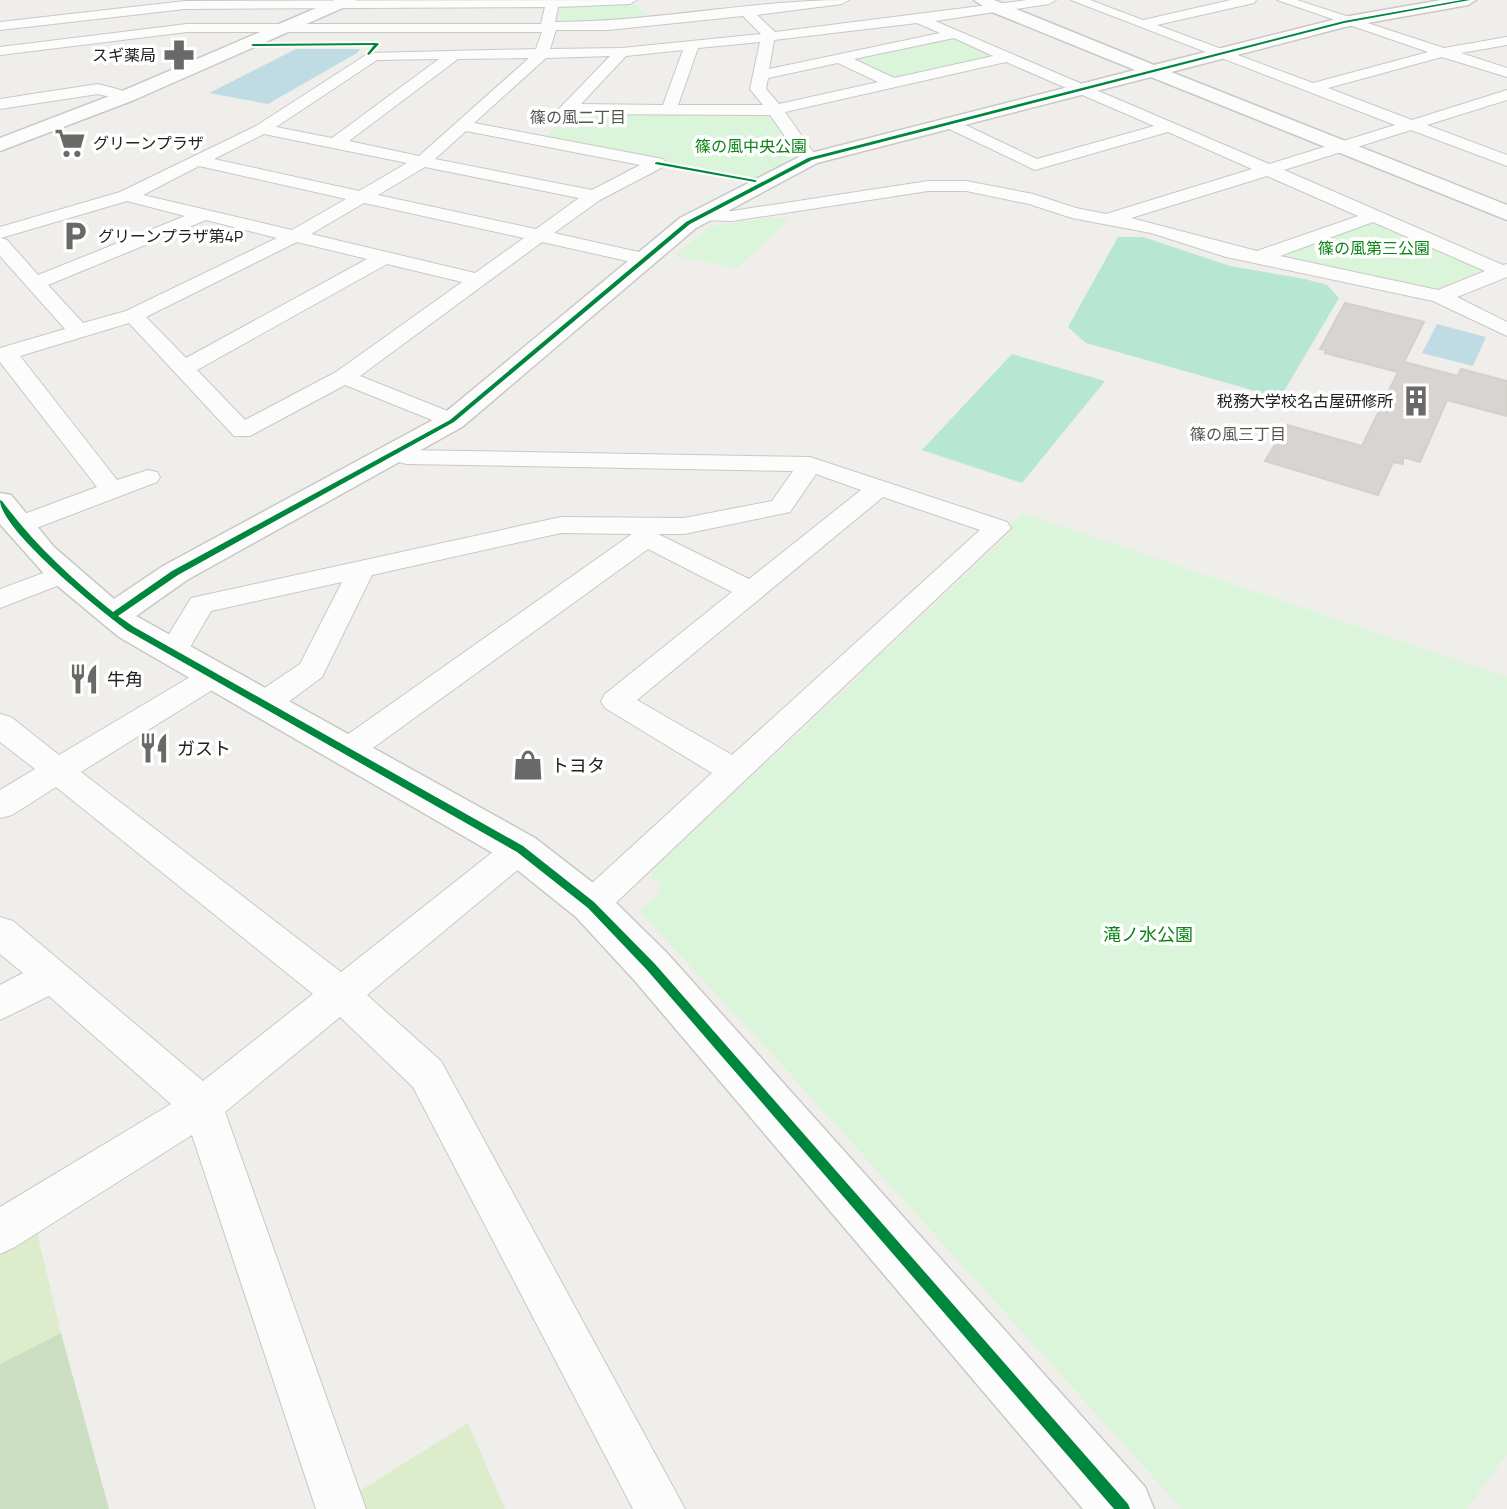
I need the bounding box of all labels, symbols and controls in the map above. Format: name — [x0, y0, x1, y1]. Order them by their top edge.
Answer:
pharmacy icon: スギ薬局 — [162, 38, 196, 72]
place label: スギ薬局 — [92, 43, 156, 67]
district label: 篠の風二丁目 — [530, 105, 626, 129]
supermarket icon: グリーンプラザ — [53, 126, 87, 160]
place label: グリーンプラザ — [93, 131, 204, 155]
park label: 篠の風中央公園 — [695, 134, 807, 158]
parking icon: グリーンプラザ第4P — [58, 219, 92, 253]
place label: グリーンプラザ第4P — [98, 224, 243, 248]
park label: 篠の風第三公園 — [1318, 236, 1430, 260]
building icon: 税務大学校名古屋研修所 — [1399, 384, 1433, 418]
place label: 税務大学校名古屋研修所 — [1217, 389, 1393, 413]
district label: 篠の風三丁目 — [1190, 422, 1286, 446]
restaurant icon: 牛角 — [67, 662, 101, 696]
place label: 牛角 — [107, 666, 143, 693]
restaurant icon: ガスト — [137, 731, 171, 765]
place label: ガスト — [177, 735, 231, 762]
shop icon: トヨタ — [511, 748, 545, 782]
place label: トヨタ — [551, 752, 605, 779]
park label: 滝ノ水公園 — [1103, 921, 1193, 948]

